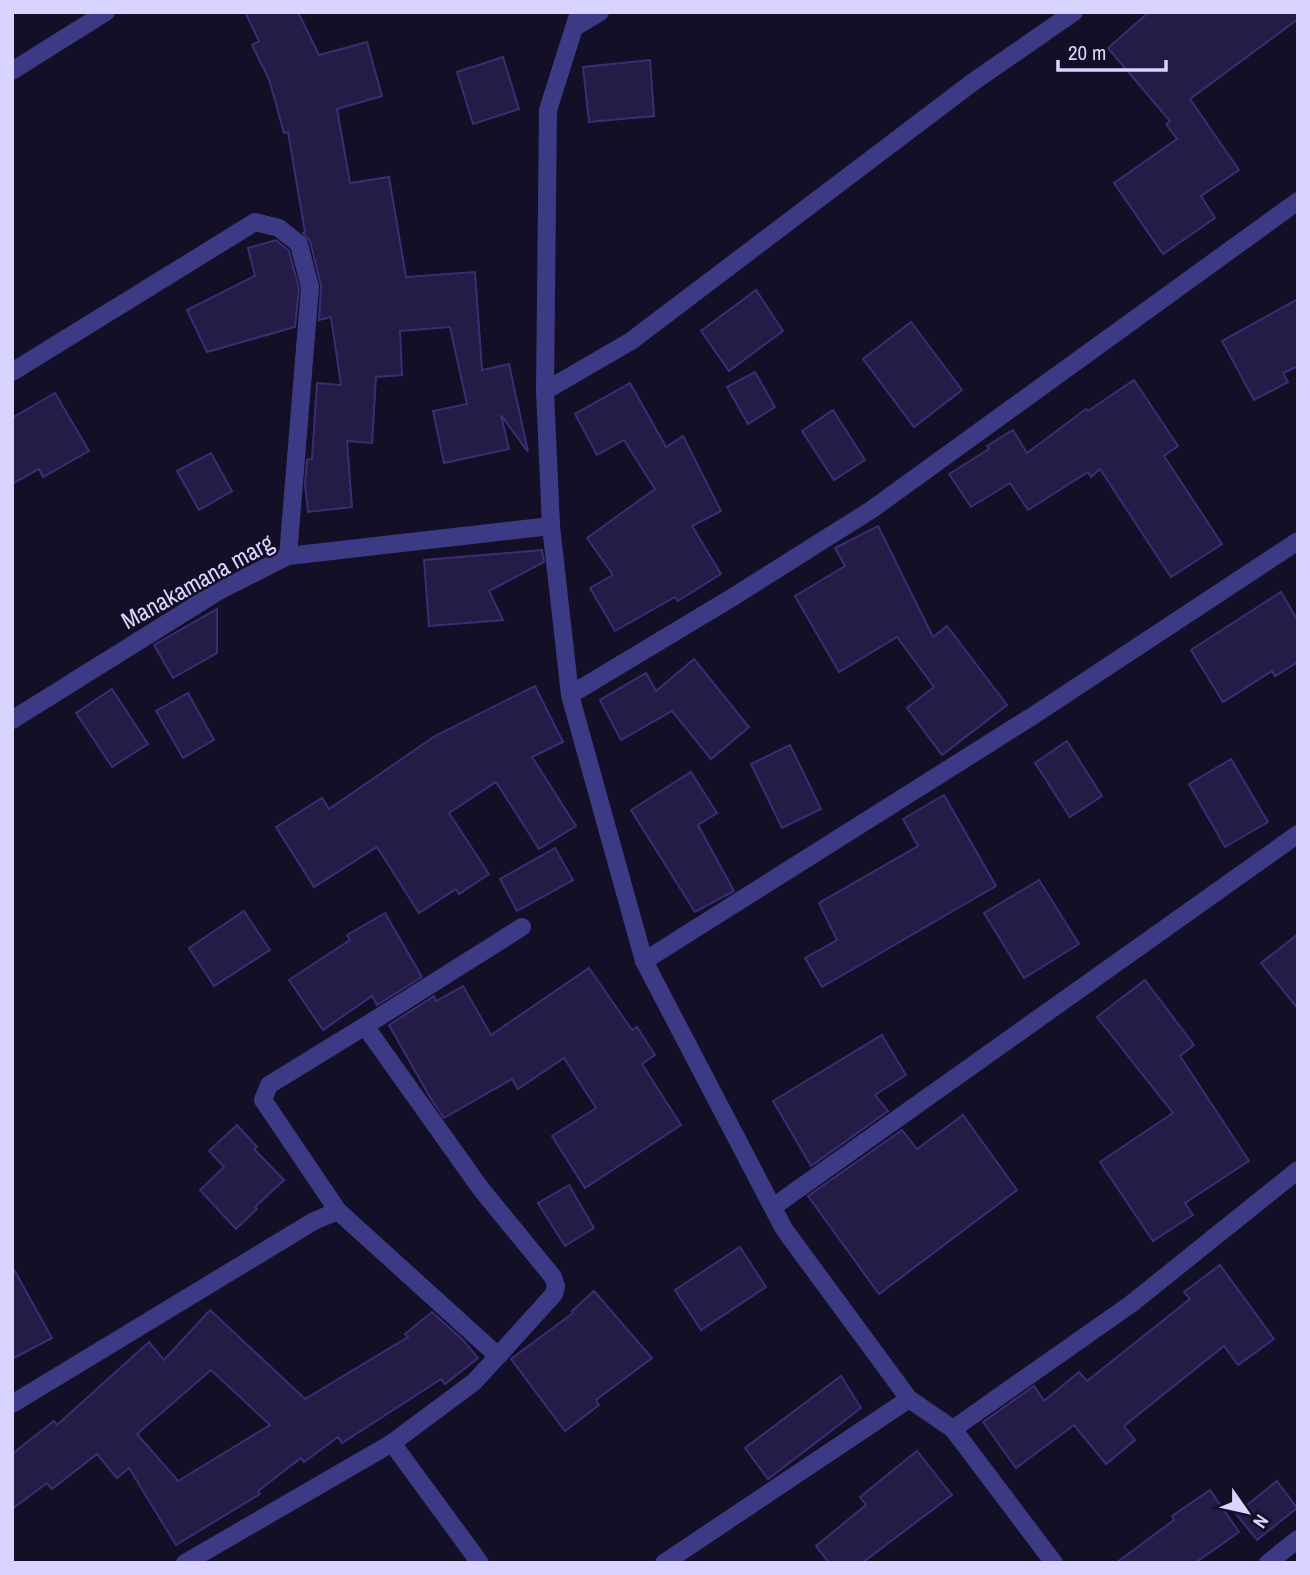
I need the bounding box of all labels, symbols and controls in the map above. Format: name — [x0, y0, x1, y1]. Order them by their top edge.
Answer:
scale bar — [1058, 28, 1166, 72]
text: 20 m — [1068, 38, 1106, 67]
street label: Manakamana marg — [115, 526, 279, 636]
north arrow — [1212, 1477, 1282, 1547]
text: N — [1247, 1510, 1275, 1533]

